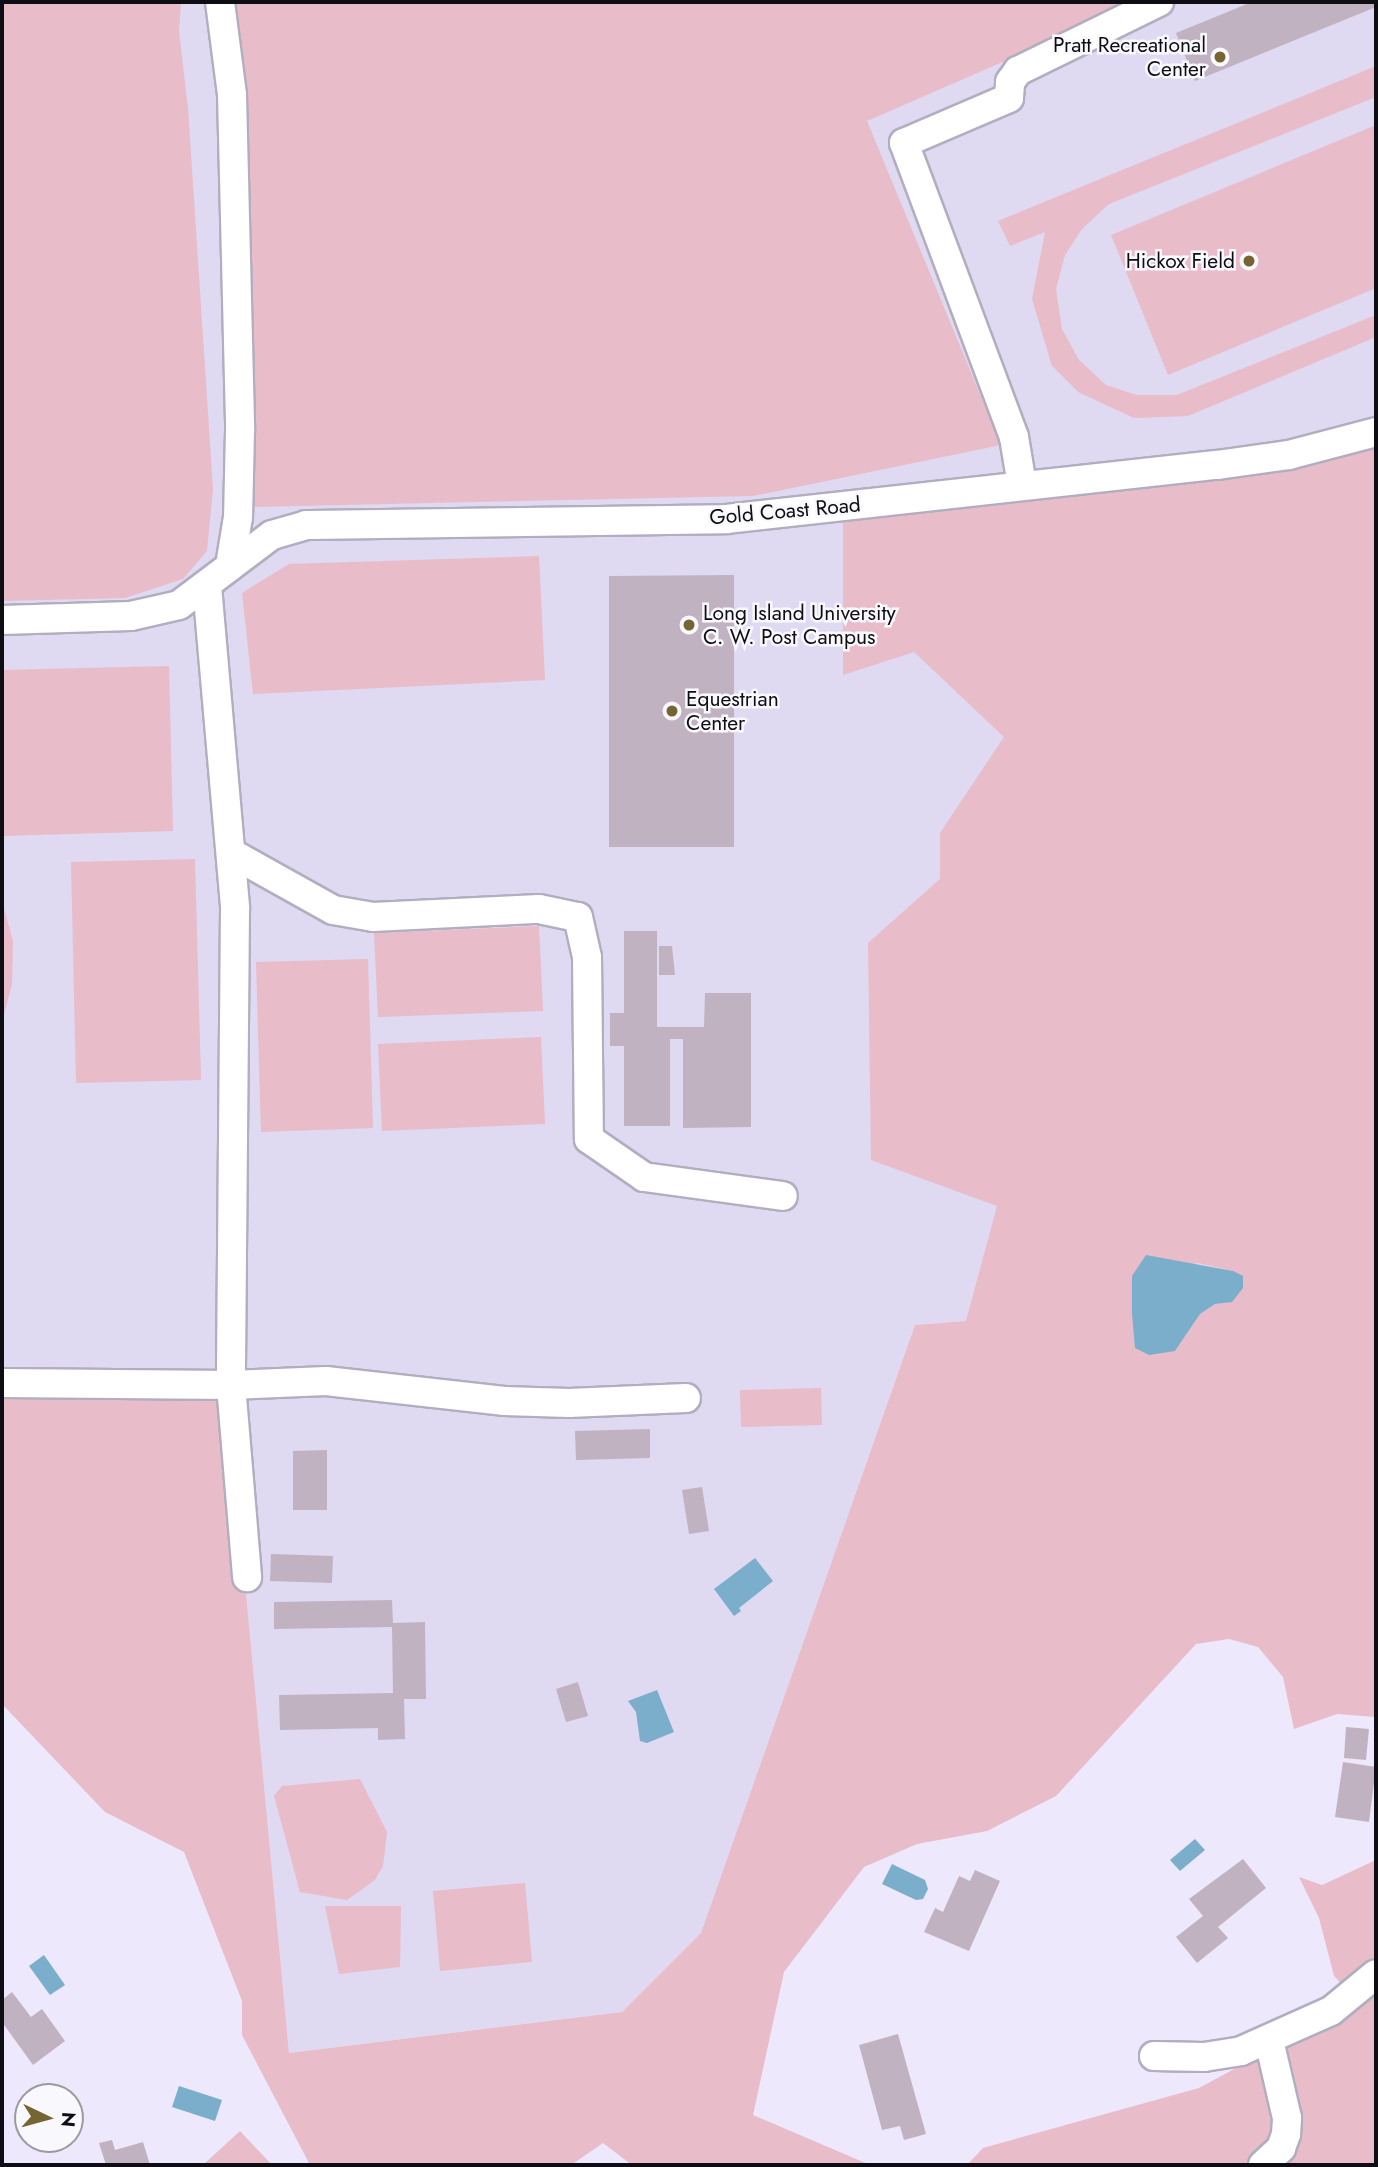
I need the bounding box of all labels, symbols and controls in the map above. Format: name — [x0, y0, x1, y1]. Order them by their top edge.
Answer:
place label: Pratt Recreational Center — [1053, 32, 1206, 82]
marker: Pratt Recreational Center — [1212, 49, 1228, 65]
place label: Hickox Field — [1126, 248, 1235, 274]
marker: Hickox Field — [1241, 253, 1257, 269]
street label: Gold Coast Road — [708, 492, 862, 530]
place label: Long Island University C. W. Post Campus — [703, 600, 896, 650]
marker: Long Island University C. W. Post Campus — [681, 617, 697, 633]
place label: Equestrian Center — [686, 686, 779, 736]
marker: Equestrian Center — [664, 703, 680, 719]
north arrow — [14, 2083, 84, 2153]
text: N — [54, 2111, 83, 2128]

